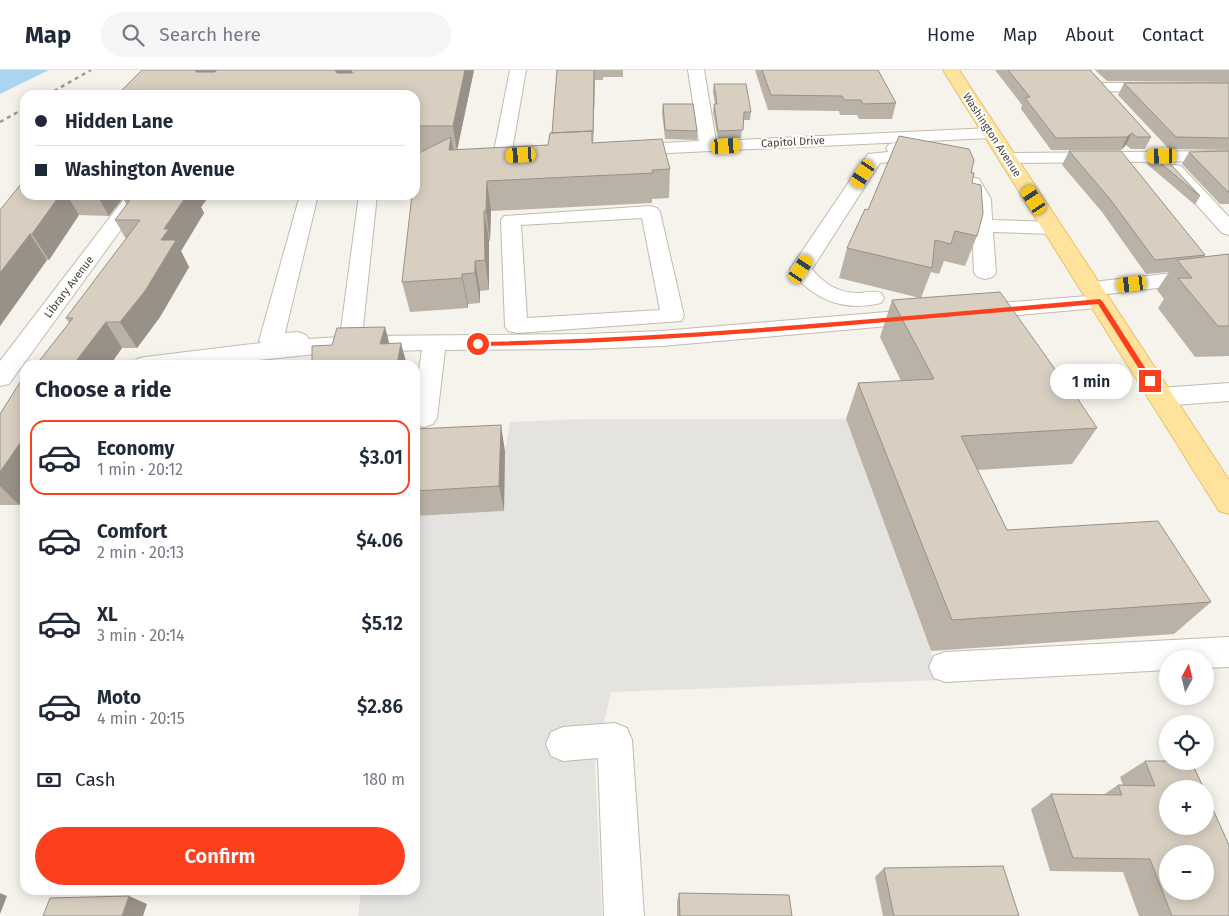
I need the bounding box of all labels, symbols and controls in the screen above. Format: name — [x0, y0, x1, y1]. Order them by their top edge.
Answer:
search box — [101, 12, 451, 57]
text: Map — [25, 21, 71, 49]
icon: search — [119, 21, 147, 49]
text: Search here — [159, 23, 261, 46]
text: Home — [927, 24, 975, 46]
text: Map — [1003, 24, 1037, 46]
text: About — [1065, 24, 1114, 46]
text: Contact — [1142, 24, 1204, 46]
street label: Washington Avenue — [960, 91, 1024, 179]
text: Hidden Lane — [65, 110, 173, 133]
street label: Capitol Drive — [761, 134, 825, 150]
car — [710, 138, 741, 154]
car — [505, 147, 536, 163]
car — [1146, 148, 1177, 164]
car — [848, 157, 877, 191]
text: Washington Avenue — [65, 158, 235, 181]
car — [1019, 183, 1048, 217]
car — [786, 252, 815, 286]
street label: Library Avenue — [42, 254, 96, 320]
car — [1116, 275, 1147, 293]
route start — [467, 333, 489, 355]
callout: 1 min — [1050, 364, 1132, 398]
route end — [1139, 370, 1161, 392]
text: 1 min — [1072, 372, 1110, 391]
text: Choose a ride — [35, 376, 171, 403]
icon: car — [37, 435, 82, 480]
text: Economy — [97, 437, 174, 460]
text: $3.01 — [359, 446, 403, 469]
text: 1 min · 20:12 — [97, 460, 183, 479]
icon: car — [37, 518, 82, 563]
text: Comfort — [97, 520, 167, 543]
text: $4.06 — [356, 529, 403, 552]
text: 2 min · 20:13 — [97, 543, 184, 562]
icon: car — [37, 601, 82, 646]
text: XL — [97, 603, 118, 626]
text: $5.12 — [362, 612, 403, 635]
text: 3 min · 20:14 — [97, 626, 185, 645]
north arrow — [1159, 650, 1214, 705]
map controls — [1159, 650, 1214, 900]
icon: car — [37, 684, 82, 729]
text: Moto — [97, 686, 141, 709]
text: $2.86 — [357, 695, 403, 718]
text: 4 min · 20:15 — [97, 709, 185, 728]
button: locate — [1159, 715, 1214, 770]
icon: cash — [35, 766, 63, 794]
text: Cash — [75, 768, 116, 791]
text: 180 m — [362, 770, 405, 789]
button: + — [1159, 780, 1214, 835]
button: Confirm — [35, 827, 405, 885]
button: − — [1159, 845, 1214, 900]

